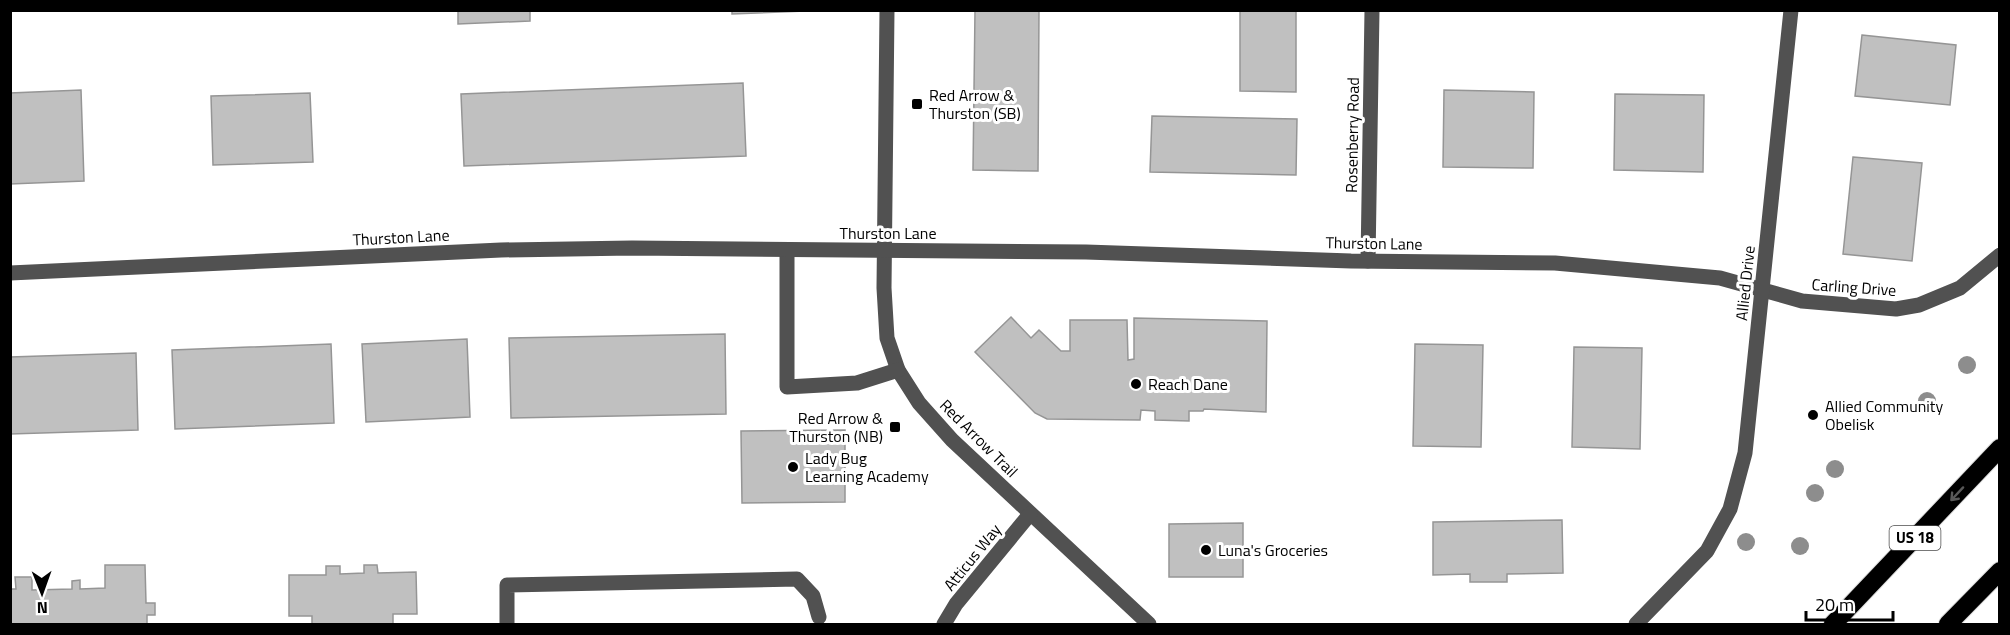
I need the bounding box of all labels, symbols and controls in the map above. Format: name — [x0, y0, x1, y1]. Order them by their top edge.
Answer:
street label: Rosenberry Road — [1339, 77, 1365, 193]
place label: Red Arrow & Thurston (SB) — [929, 83, 1021, 125]
marker: Red Arrow & Thurston (SB) — [910, 97, 924, 111]
street label: Thurston Lane — [839, 221, 937, 245]
street label: Thurston Lane — [352, 222, 450, 252]
street label: Thurston Lane — [1325, 230, 1423, 256]
street label: Allied Drive — [1729, 244, 1761, 322]
street label: Carling Drive — [1811, 272, 1897, 302]
place label: Reach Dane — [1148, 372, 1228, 396]
marker: Reach Dane — [1129, 377, 1143, 391]
street label: Red Arrow Trail — [934, 393, 1024, 483]
place label: Allied Community Obelisk — [1825, 394, 1943, 436]
place label: Red Arrow & Thurston (NB) — [789, 406, 883, 448]
marker: Allied Community Obelisk — [1806, 408, 1820, 422]
marker: Red Arrow & Thurston (NB) — [888, 420, 902, 434]
place label: Lady Bug Learning Academy — [805, 446, 929, 488]
marker: Lady Bug Learning Academy — [786, 460, 800, 474]
one-way arrow — [1949, 486, 1964, 501]
street label: Atticus Way — [937, 518, 1007, 596]
road number: US 18 — [1890, 526, 1940, 550]
place label: Luna's Groceries — [1218, 538, 1328, 562]
marker: Luna's Groceries — [1199, 543, 1213, 557]
north arrow — [12, 563, 72, 623]
scale bar — [1806, 584, 1893, 622]
text: 20 m — [1815, 591, 1854, 618]
text: N — [37, 596, 48, 620]

